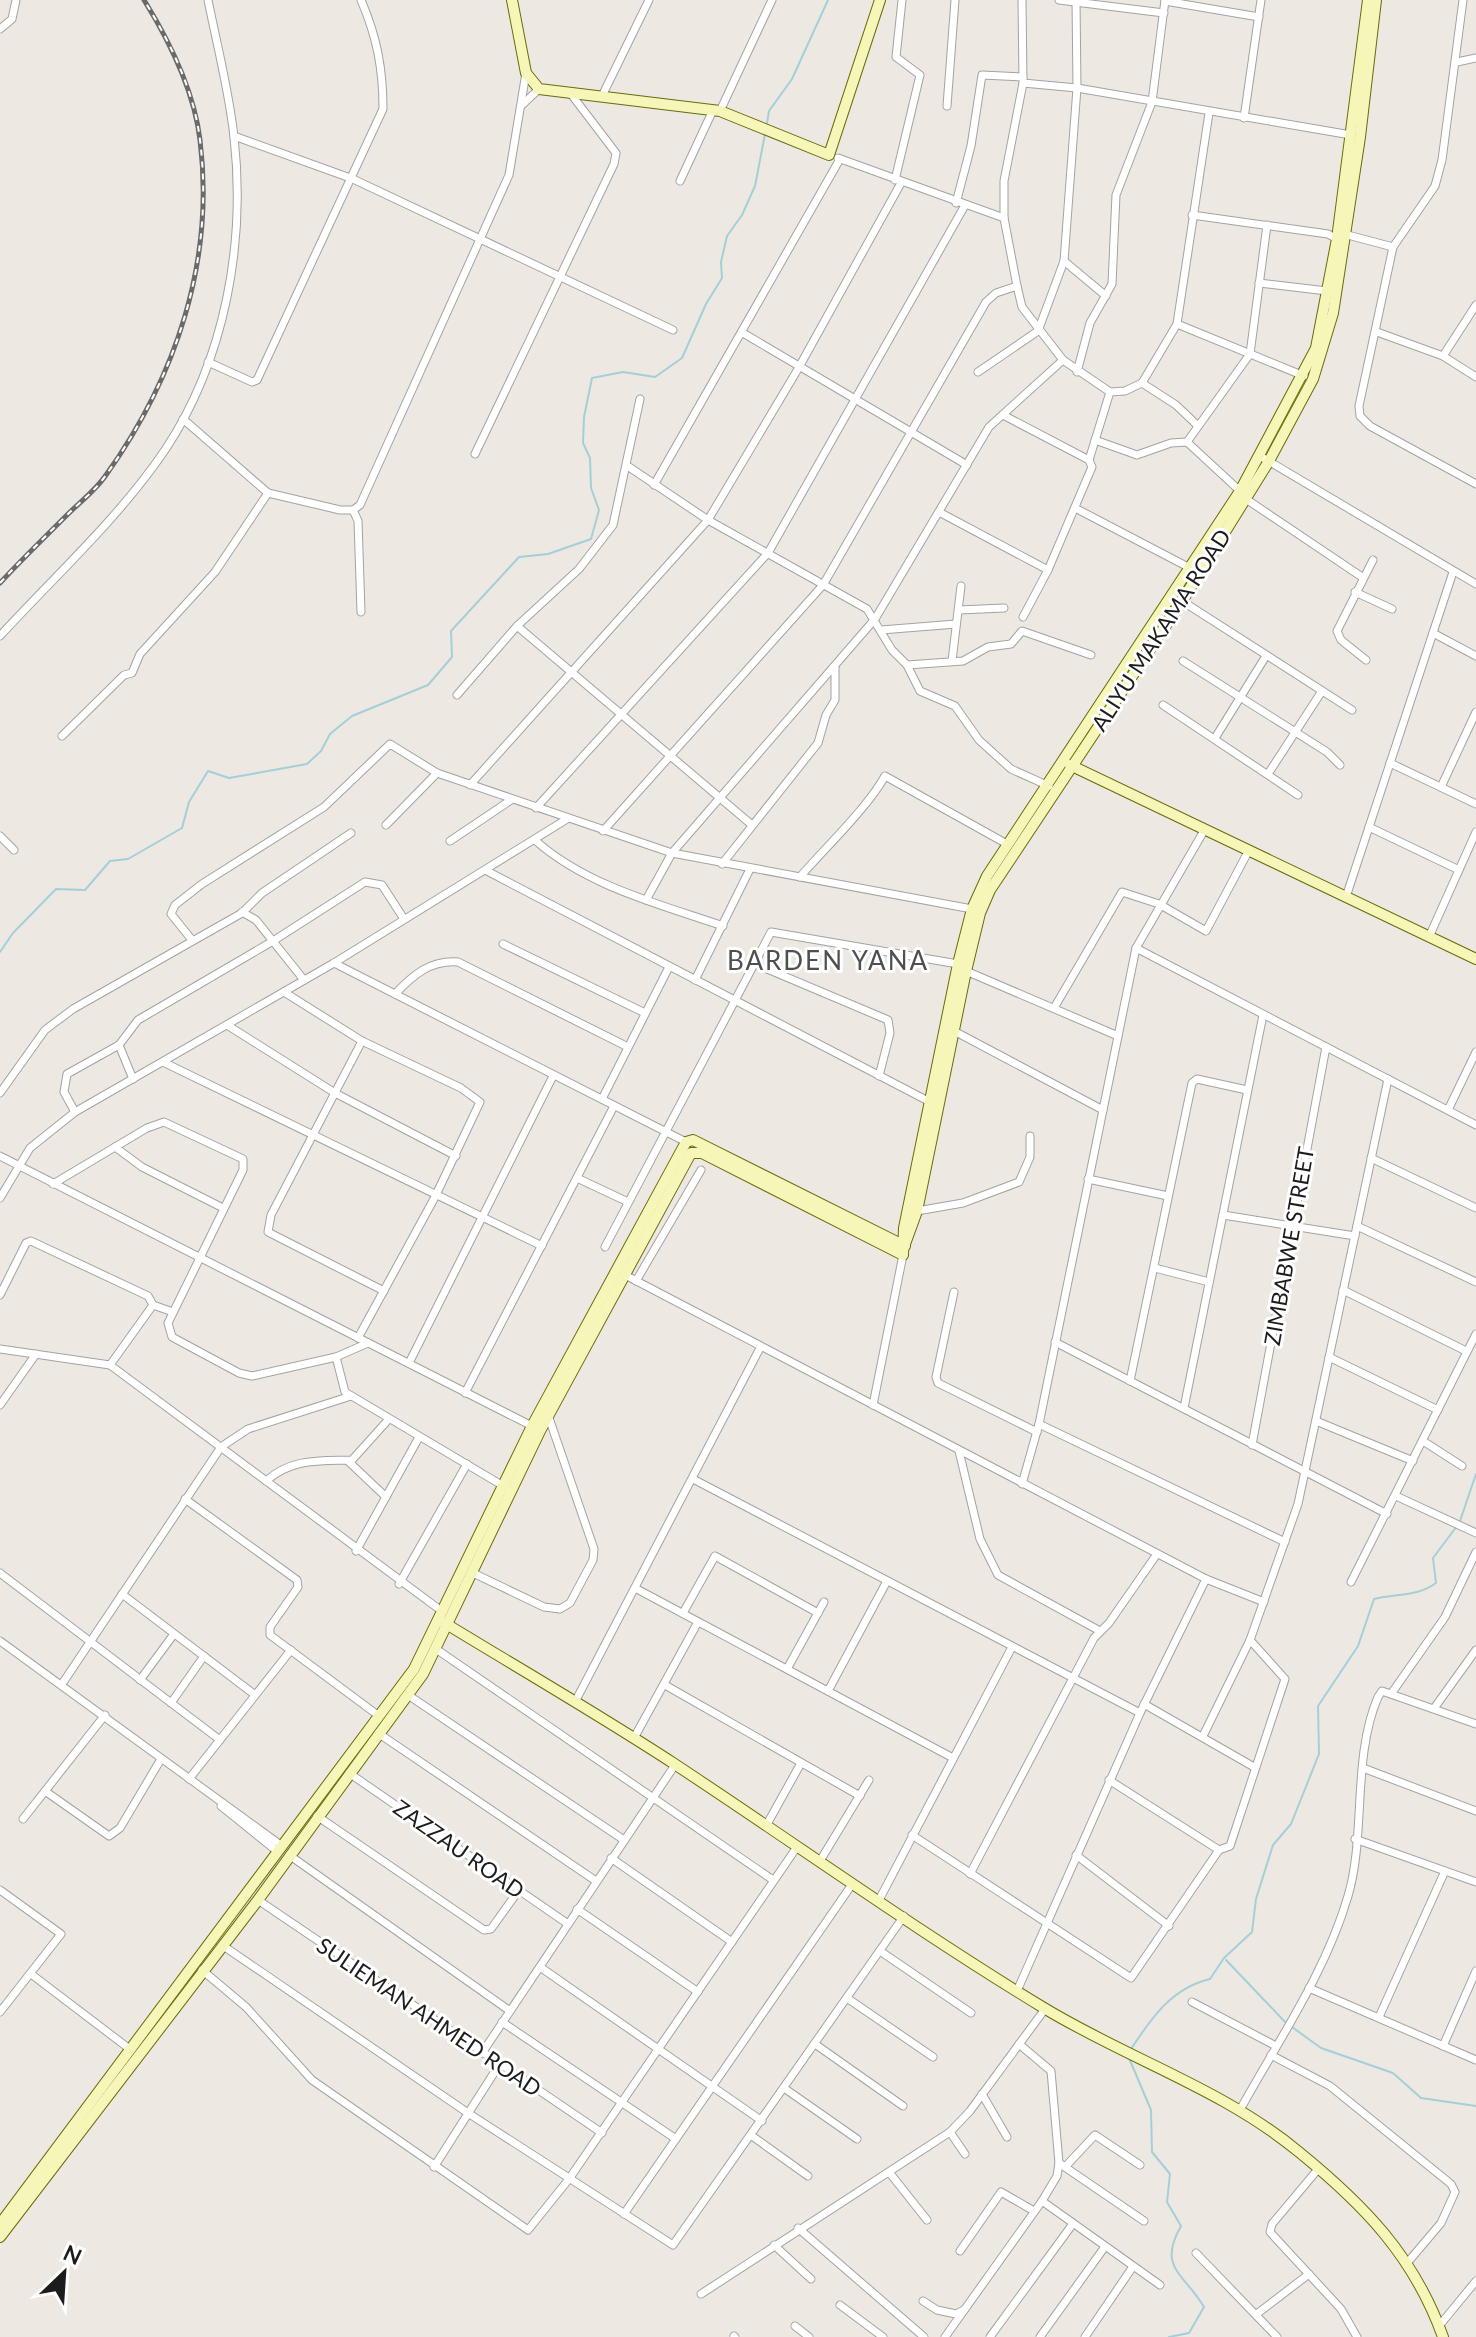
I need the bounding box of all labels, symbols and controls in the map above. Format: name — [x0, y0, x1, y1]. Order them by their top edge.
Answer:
street label: ALIYU MAKAMA ROAD — [1085, 524, 1236, 736]
district label: BARDEN YANA — [727, 944, 929, 976]
street label: ZIMBABWE STREET — [1258, 1145, 1319, 1347]
street label: ZAZZAU ROAD — [389, 1794, 530, 1904]
street label: SULIEMAN AHMED ROAD — [312, 1931, 547, 2102]
north arrow — [24, 2233, 104, 2313]
text: N — [59, 2239, 86, 2270]

